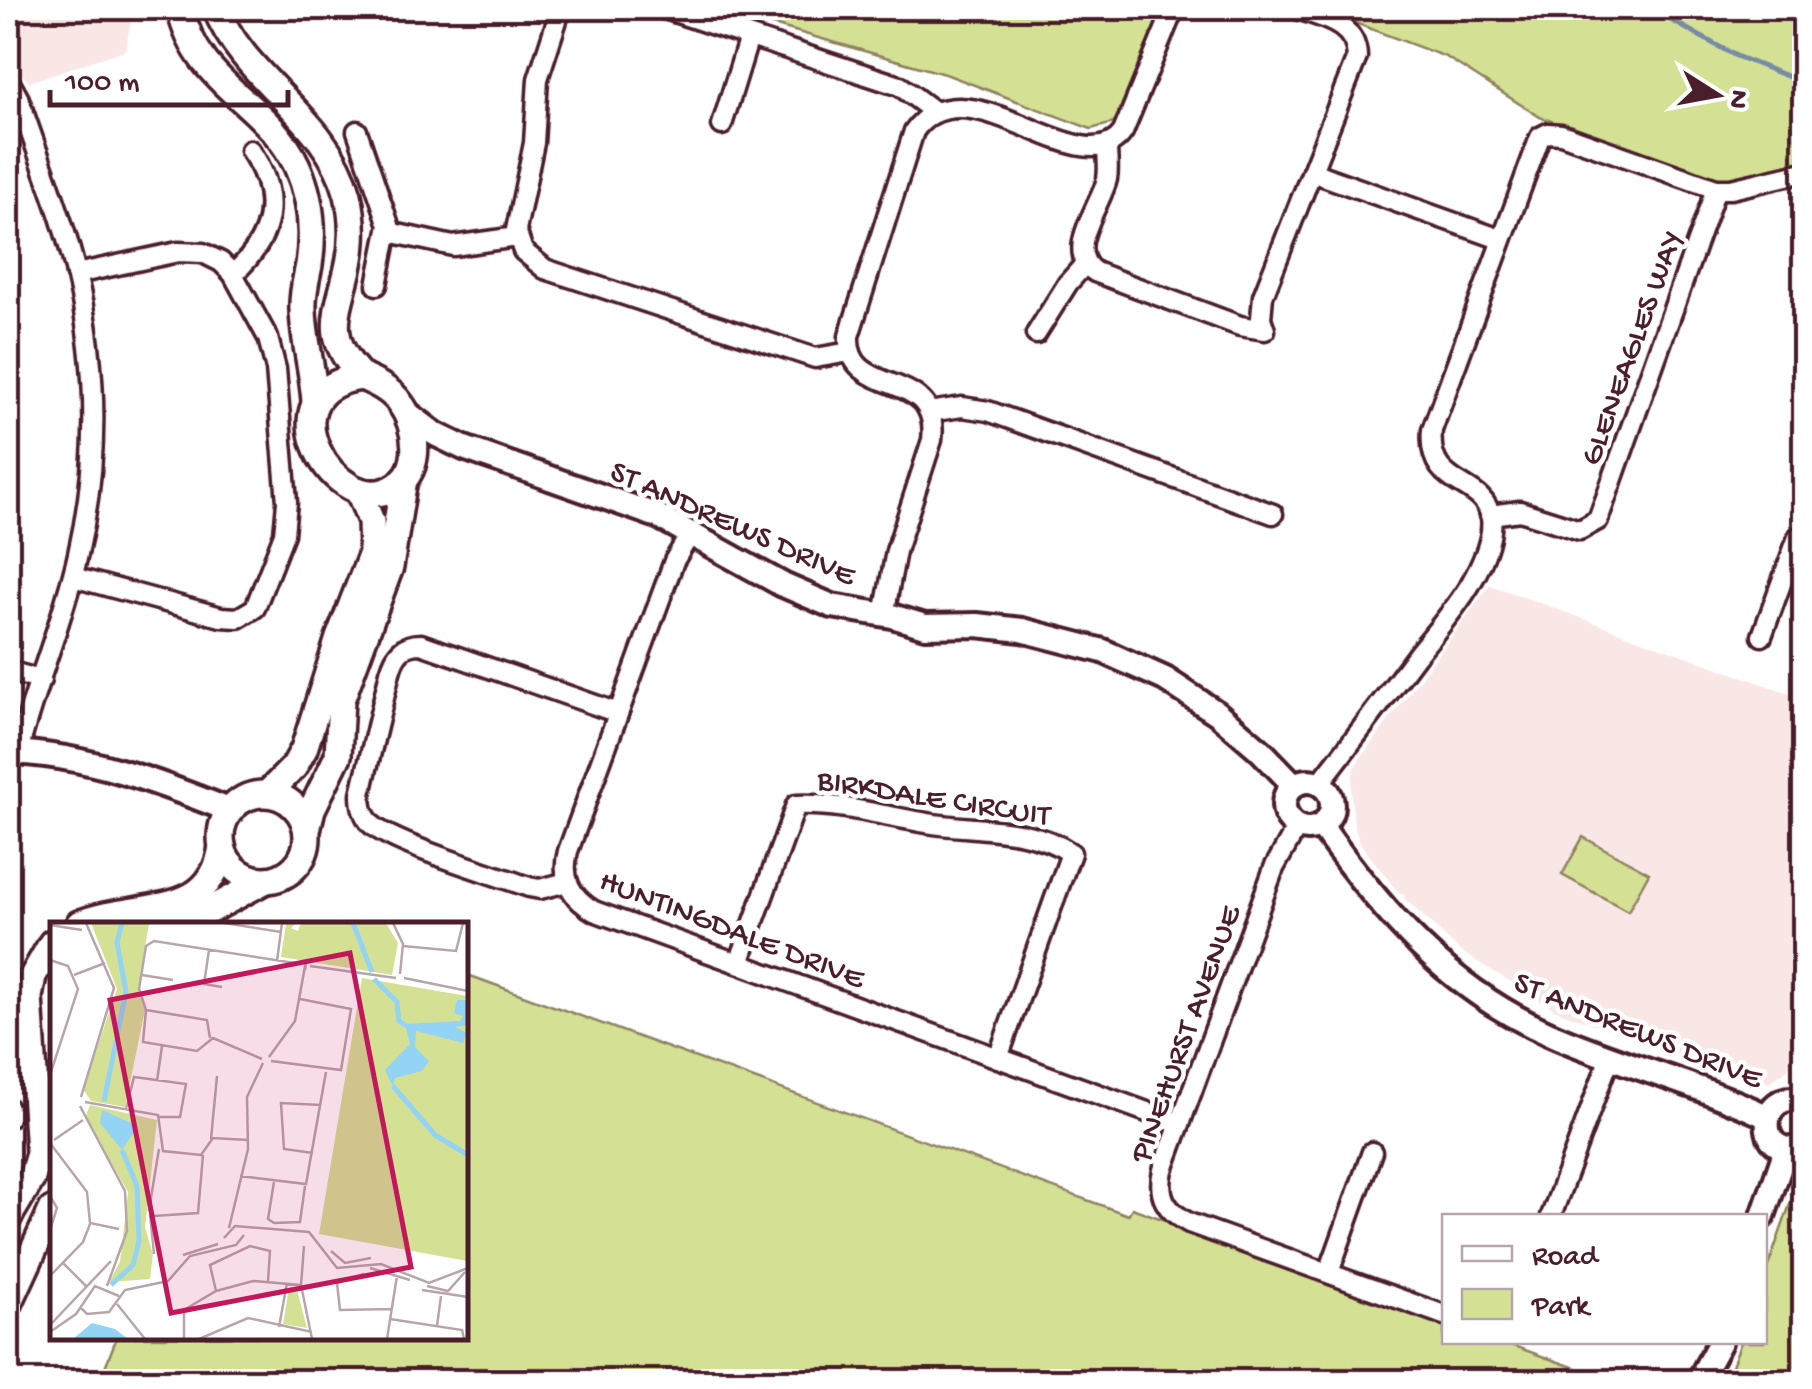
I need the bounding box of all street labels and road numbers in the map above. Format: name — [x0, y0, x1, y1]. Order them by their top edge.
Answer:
street label: GLENEAGLES WAY — [1574, 226, 1694, 471]
street label: ST ANDREWS DRIVE — [603, 454, 862, 597]
street label: BIRKDALE CIRCUIT — [813, 763, 1054, 837]
street label: HUNTINGDALE DRIVE — [593, 864, 870, 1000]
street label: PINEHURST AVENUE — [1123, 900, 1252, 1169]
street label: ST ANDREWS DRIVE — [1507, 965, 1768, 1100]

